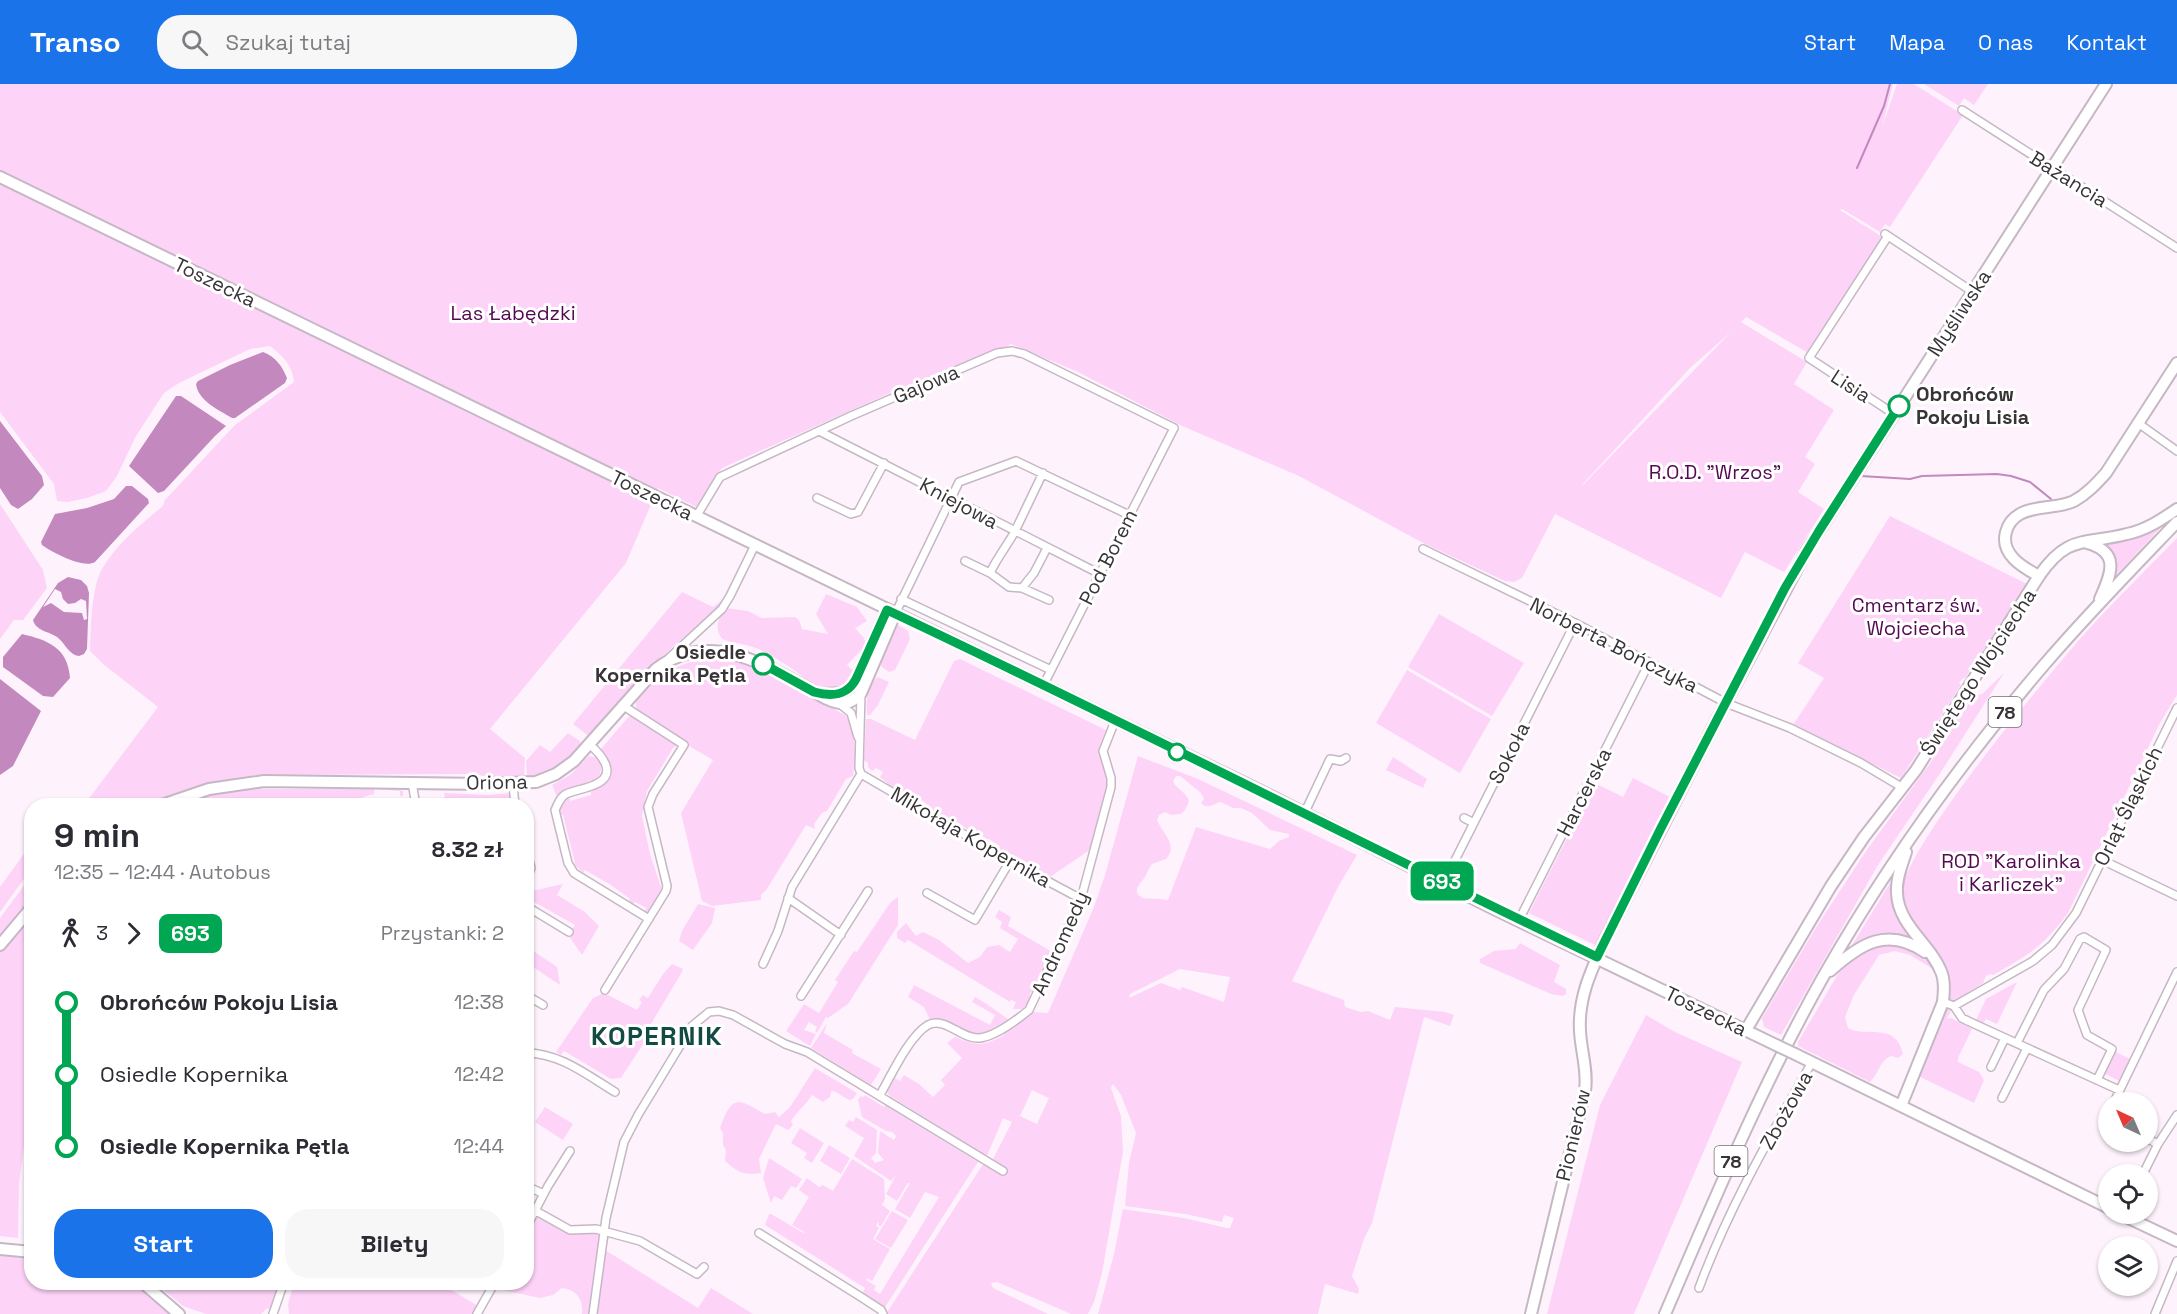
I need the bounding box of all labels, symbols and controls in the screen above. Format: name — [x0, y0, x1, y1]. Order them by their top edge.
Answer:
search box — [157, 15, 577, 69]
text: Transo — [30, 24, 121, 60]
icon: search — [178, 26, 211, 59]
text: Szukaj tutaj — [226, 28, 351, 56]
text: Start — [1804, 29, 1856, 56]
text: Mapa — [1889, 29, 1945, 56]
text: O nas — [1978, 29, 2033, 56]
text: Kontakt — [2066, 29, 2147, 56]
street label: Bażancia — [2025, 145, 2113, 213]
street label: Toszecka — [170, 251, 260, 313]
street label: Myśliwska — [1921, 265, 1997, 361]
park label: Las Łabędzki — [450, 300, 576, 326]
street label: Gajowa — [889, 359, 963, 409]
street label: Lisia — [1826, 363, 1876, 409]
place label: Obrońców Pokoju Lisia — [1916, 381, 2030, 430]
marker: Obrońców Pokoju Lisia — [1888, 395, 1910, 417]
park label: R.O.D. "Wrzos" — [1649, 459, 1781, 485]
street label: Toszecka — [607, 464, 697, 526]
street label: Kniejowa — [915, 471, 1003, 535]
street label: Pod Borem — [1073, 505, 1143, 609]
street label: Świętego Wojciecha — [1914, 583, 2042, 761]
street label: Norberta Bończyka — [1526, 591, 1702, 699]
park label: Cmentarz św. Wojciecha — [1852, 592, 1980, 641]
place label: Osiedle Kopernika Pętla — [595, 639, 746, 688]
marker: Osiedle Kopernika Pętla — [752, 653, 774, 675]
road number: 78 — [1988, 697, 2022, 727]
street label: Sokoła — [1482, 718, 1536, 788]
street label: Orląt Śląskich — [2088, 742, 2168, 870]
unlabelled marker — [1168, 743, 1186, 761]
street label: Harcerska — [1551, 744, 1617, 840]
street label: Oriona — [466, 768, 528, 796]
street label: Mikołaja Kopernika — [886, 781, 1056, 893]
text: 9 min — [54, 815, 140, 857]
text: 8.32 zł — [432, 835, 504, 863]
park label: ROD "Karolinka i Karliczek" — [1941, 848, 2081, 897]
text: 12:35 – 12:44 · Autobus — [54, 859, 271, 885]
line badge: 693 — [1408, 862, 1476, 900]
text: 693 — [1423, 868, 1461, 895]
street label: Andromedy — [1025, 887, 1095, 999]
icon: walk — [54, 917, 87, 950]
icon: forward — [117, 917, 150, 950]
text: 3 — [96, 920, 108, 946]
text: 693 — [171, 920, 210, 947]
text: Przystanki: 2 — [381, 920, 504, 946]
street label: Toszecka — [1661, 980, 1751, 1042]
text: Obrońców Pokoju Lisia — [100, 988, 338, 1016]
text: 12:38 — [454, 989, 504, 1015]
district label: KOPERNIK — [591, 1019, 723, 1053]
text: Osiedle Kopernika — [100, 1060, 288, 1088]
text: 12:42 — [454, 1061, 504, 1087]
street label: Zbożowa — [1754, 1066, 1818, 1154]
street label: Pionierów — [1550, 1086, 1596, 1184]
north arrow — [2098, 1092, 2158, 1152]
map controls — [2098, 1092, 2158, 1296]
text: Osiedle Kopernika Pętla — [100, 1132, 349, 1160]
text: 12:44 — [454, 1133, 504, 1159]
road number: 78 — [1714, 1146, 1748, 1176]
button: locate — [2098, 1164, 2158, 1224]
button: Start — [54, 1209, 273, 1278]
button: Bilety — [285, 1209, 504, 1278]
button: layers — [2098, 1236, 2158, 1296]

